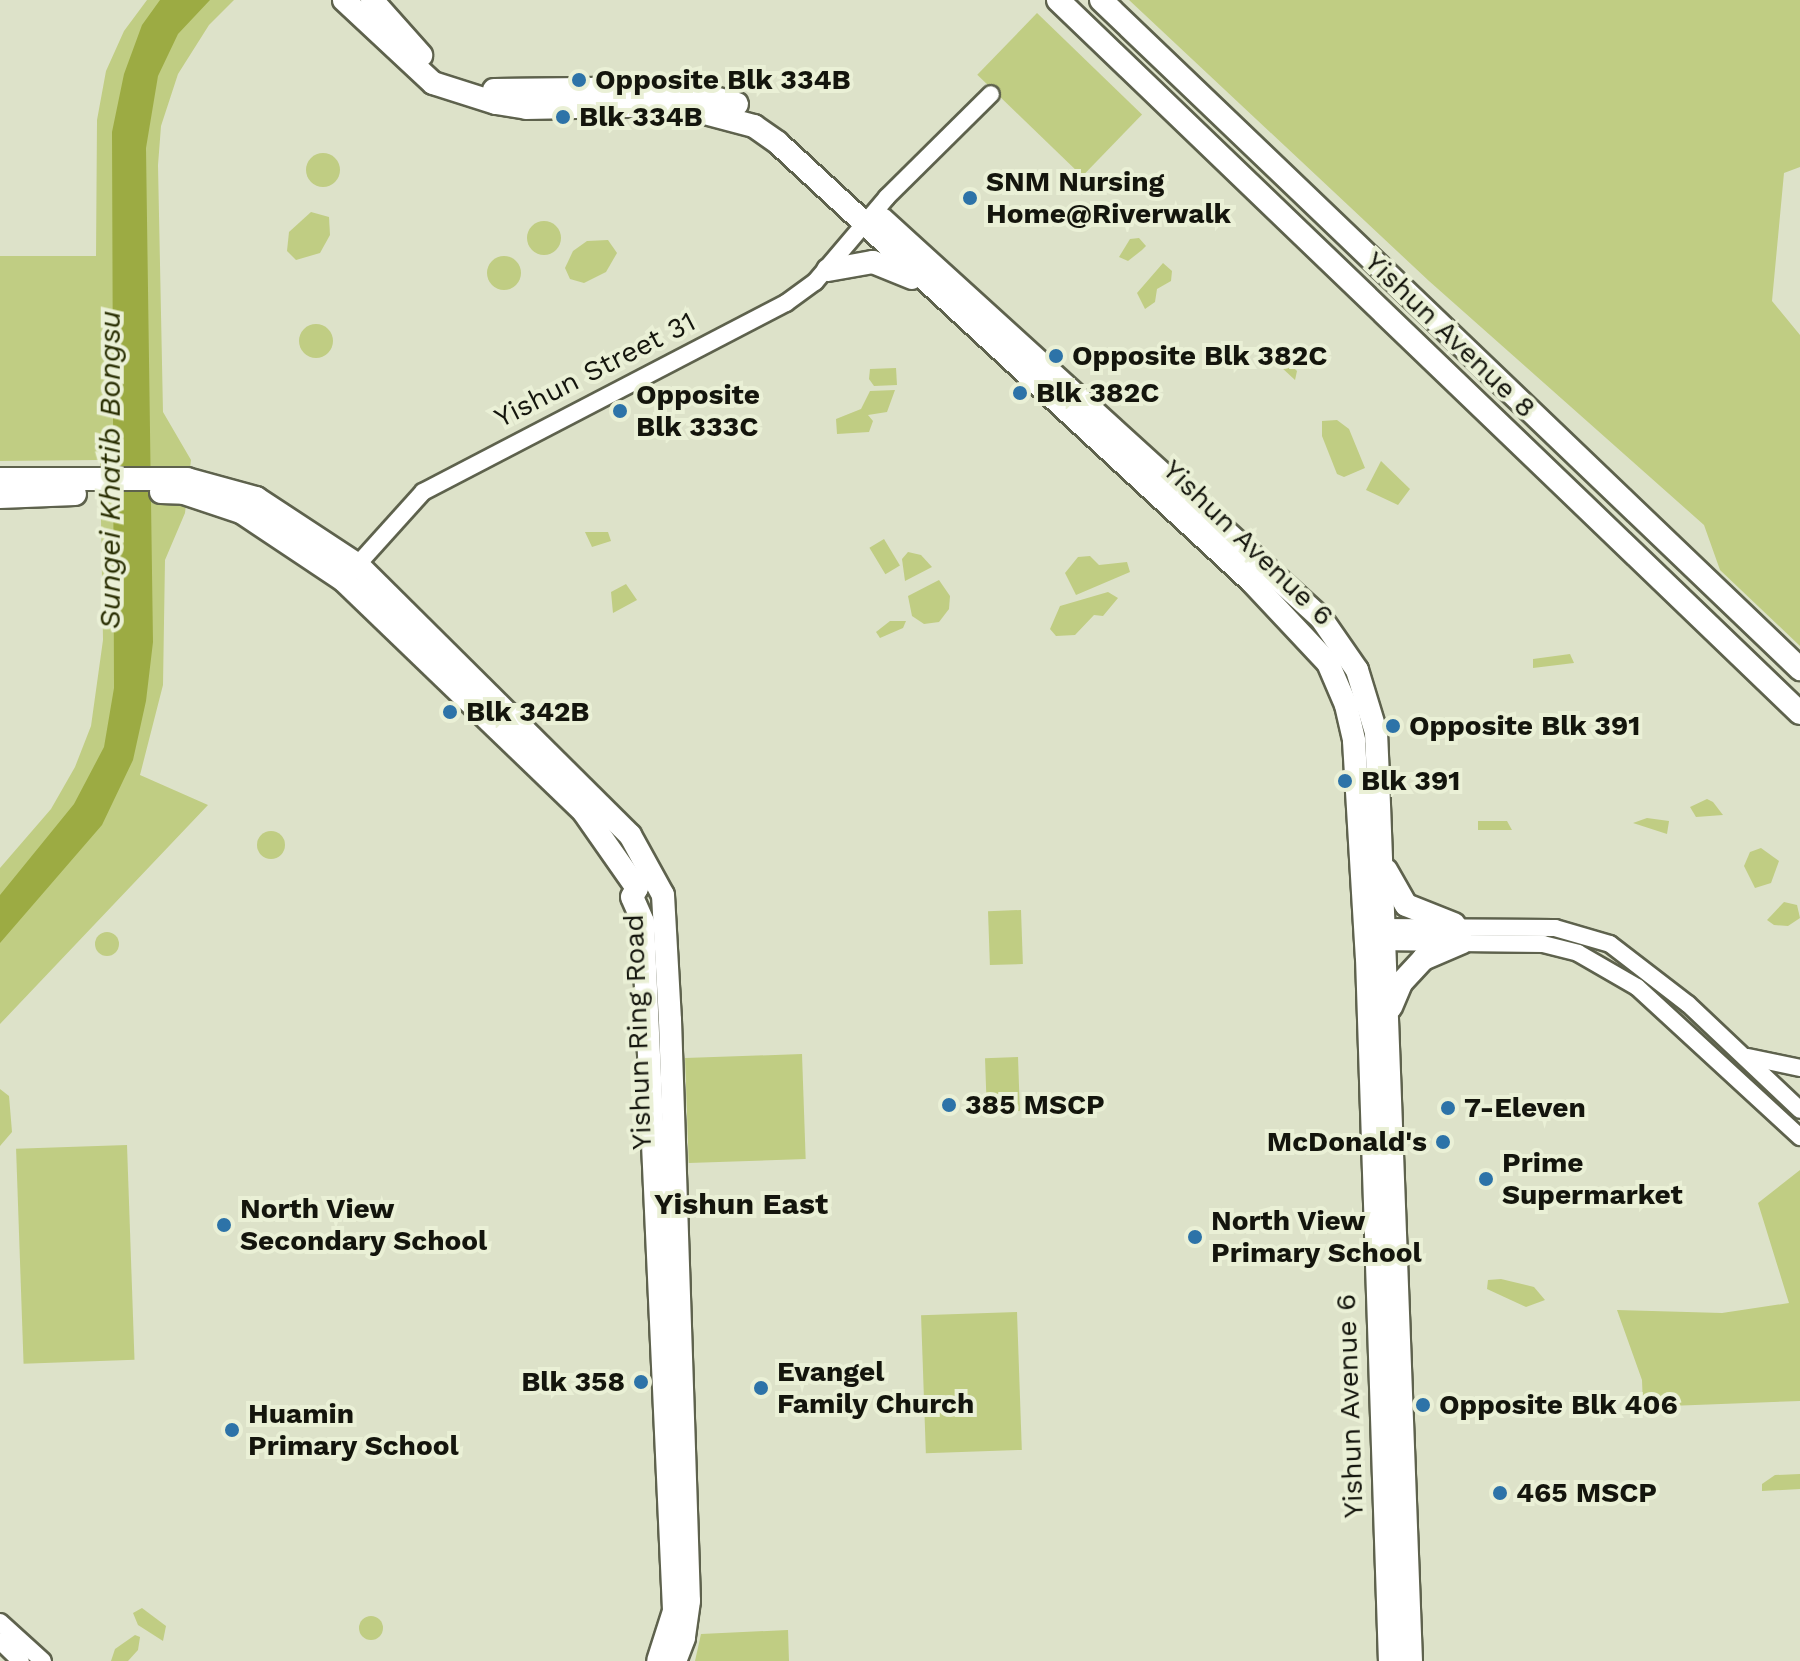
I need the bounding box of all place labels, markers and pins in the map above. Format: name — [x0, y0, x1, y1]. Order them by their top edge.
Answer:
place label: Opposite Blk 334B — [595, 63, 851, 97]
marker: Opposite Blk 334B — [570, 71, 588, 89]
place label: Blk 334B — [579, 100, 703, 134]
marker: Blk 334B — [554, 108, 572, 126]
place label: SNM Nursing Home@Riverwalk — [986, 165, 1231, 231]
marker: SNM Nursing Home@Riverwalk — [961, 189, 979, 207]
place label: Opposite Blk 382C — [1072, 339, 1328, 373]
marker: Opposite Blk 382C — [1047, 347, 1065, 365]
place label: Blk 382C — [1036, 376, 1160, 410]
place label: Opposite Blk 333C — [636, 378, 760, 444]
marker: Blk 382C — [1011, 384, 1029, 402]
marker: Opposite Blk 333C — [611, 402, 629, 420]
place label: Blk 342B — [466, 695, 590, 729]
marker: Blk 342B — [441, 703, 459, 721]
place label: Opposite Blk 391 — [1409, 709, 1641, 743]
marker: Opposite Blk 391 — [1384, 717, 1402, 735]
place label: Blk 391 — [1361, 764, 1461, 798]
marker: Blk 391 — [1336, 772, 1354, 790]
place label: 385 MSCP — [965, 1088, 1105, 1122]
place label: 7-Eleven — [1464, 1091, 1586, 1125]
marker: 385 MSCP — [940, 1096, 958, 1114]
marker: 7-Eleven — [1439, 1099, 1457, 1117]
place label: McDonald's — [1267, 1125, 1427, 1159]
marker: McDonald's — [1434, 1133, 1452, 1151]
place label: Prime Supermarket — [1502, 1146, 1683, 1212]
marker: Prime Supermarket — [1477, 1170, 1495, 1188]
place label: North View Secondary School — [240, 1192, 488, 1258]
place label: North View Primary School — [1211, 1204, 1422, 1270]
marker: North View Secondary School — [215, 1216, 233, 1234]
marker: North View Primary School — [1186, 1228, 1204, 1246]
place label: Evangel Family Church — [777, 1355, 975, 1421]
place label: Blk 358 — [521, 1365, 625, 1399]
marker: Blk 358 — [632, 1373, 650, 1391]
marker: Evangel Family Church — [752, 1379, 770, 1397]
place label: Opposite Blk 406 — [1439, 1388, 1678, 1422]
marker: Opposite Blk 406 — [1414, 1396, 1432, 1414]
place label: Huamin Primary School — [248, 1397, 459, 1463]
marker: Huamin Primary School — [223, 1421, 241, 1439]
place label: 465 MSCP — [1516, 1476, 1657, 1510]
marker: 465 MSCP — [1491, 1484, 1509, 1502]

